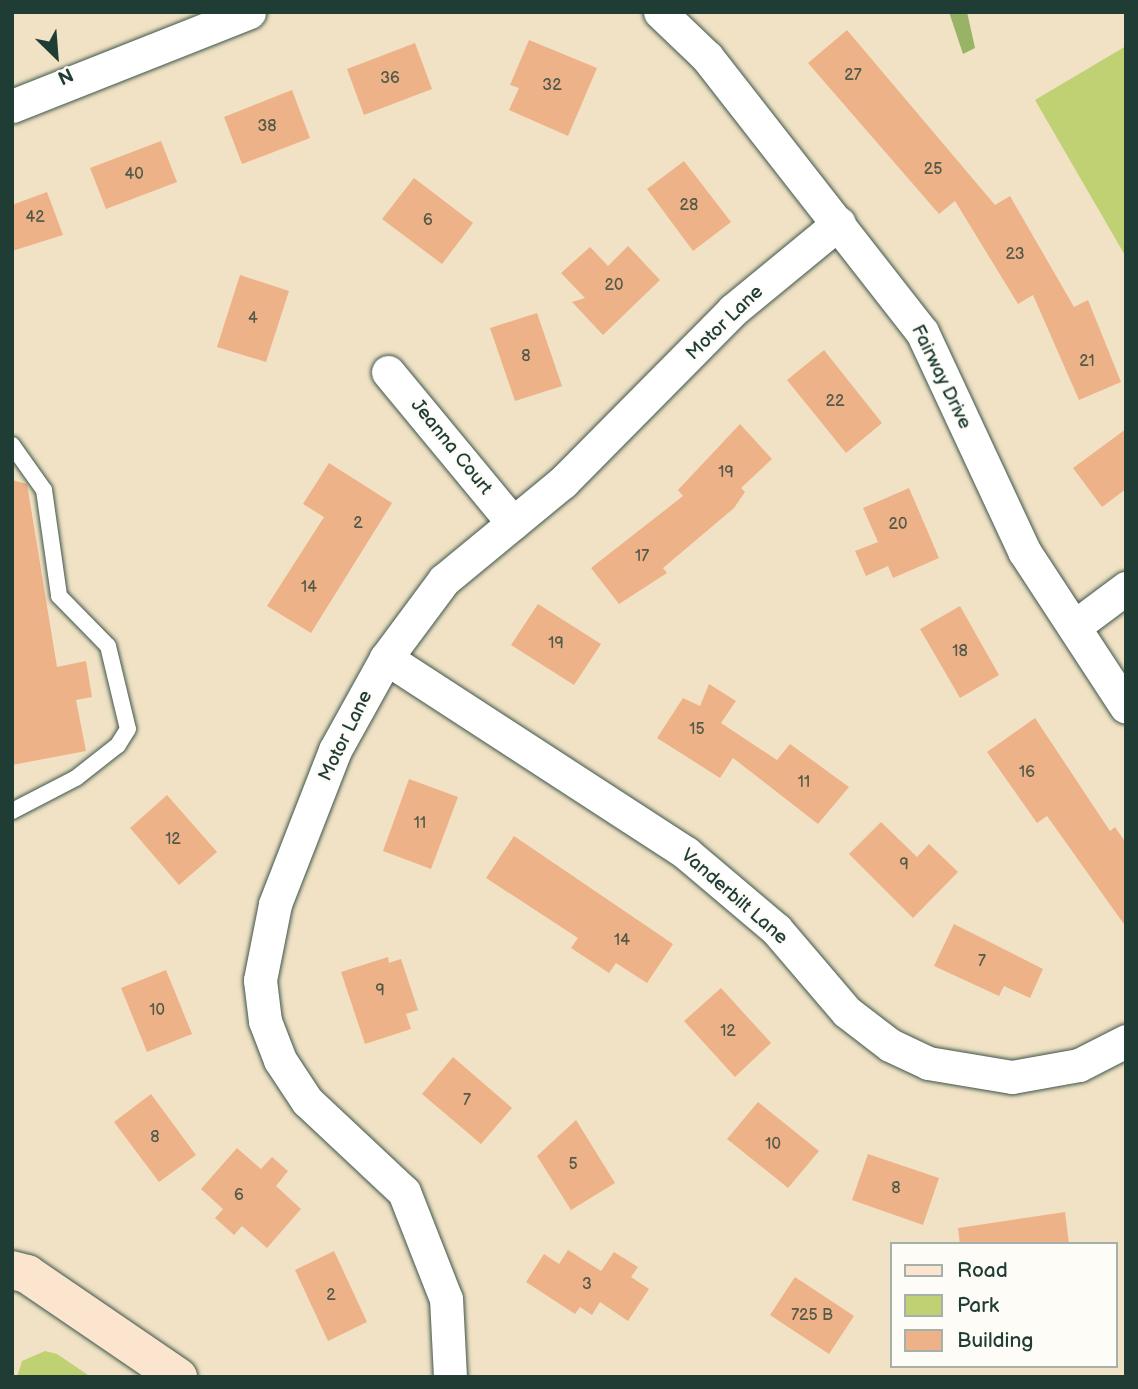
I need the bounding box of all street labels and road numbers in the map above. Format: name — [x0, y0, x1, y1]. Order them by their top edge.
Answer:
street label: Motor Lane — [682, 281, 768, 365]
street label: Fairway Drive — [906, 321, 976, 433]
street label: Jeanna Court — [405, 395, 497, 499]
street label: Motor Lane — [314, 687, 378, 785]
street label: Vanderbilt Lane — [676, 844, 792, 950]

